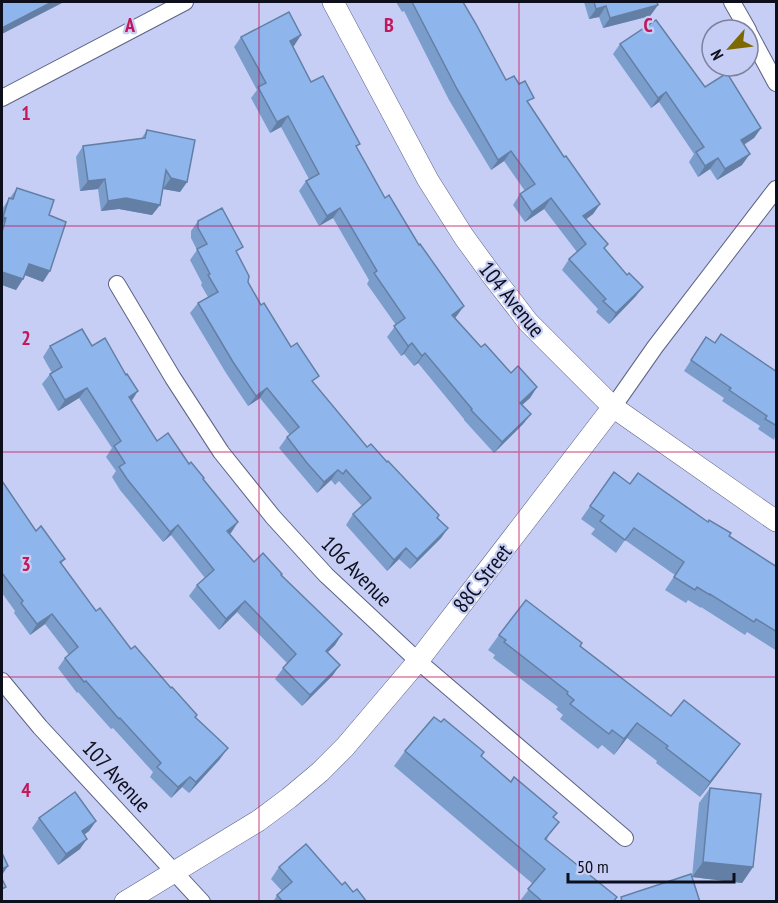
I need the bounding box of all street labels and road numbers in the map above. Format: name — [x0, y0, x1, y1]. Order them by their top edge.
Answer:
street label: 104 Avenue — [473, 255, 551, 343]
street label: 106 Avenue — [315, 529, 399, 613]
street label: 88C Street — [447, 538, 517, 618]
street label: 107 Avenue — [77, 734, 157, 818]

